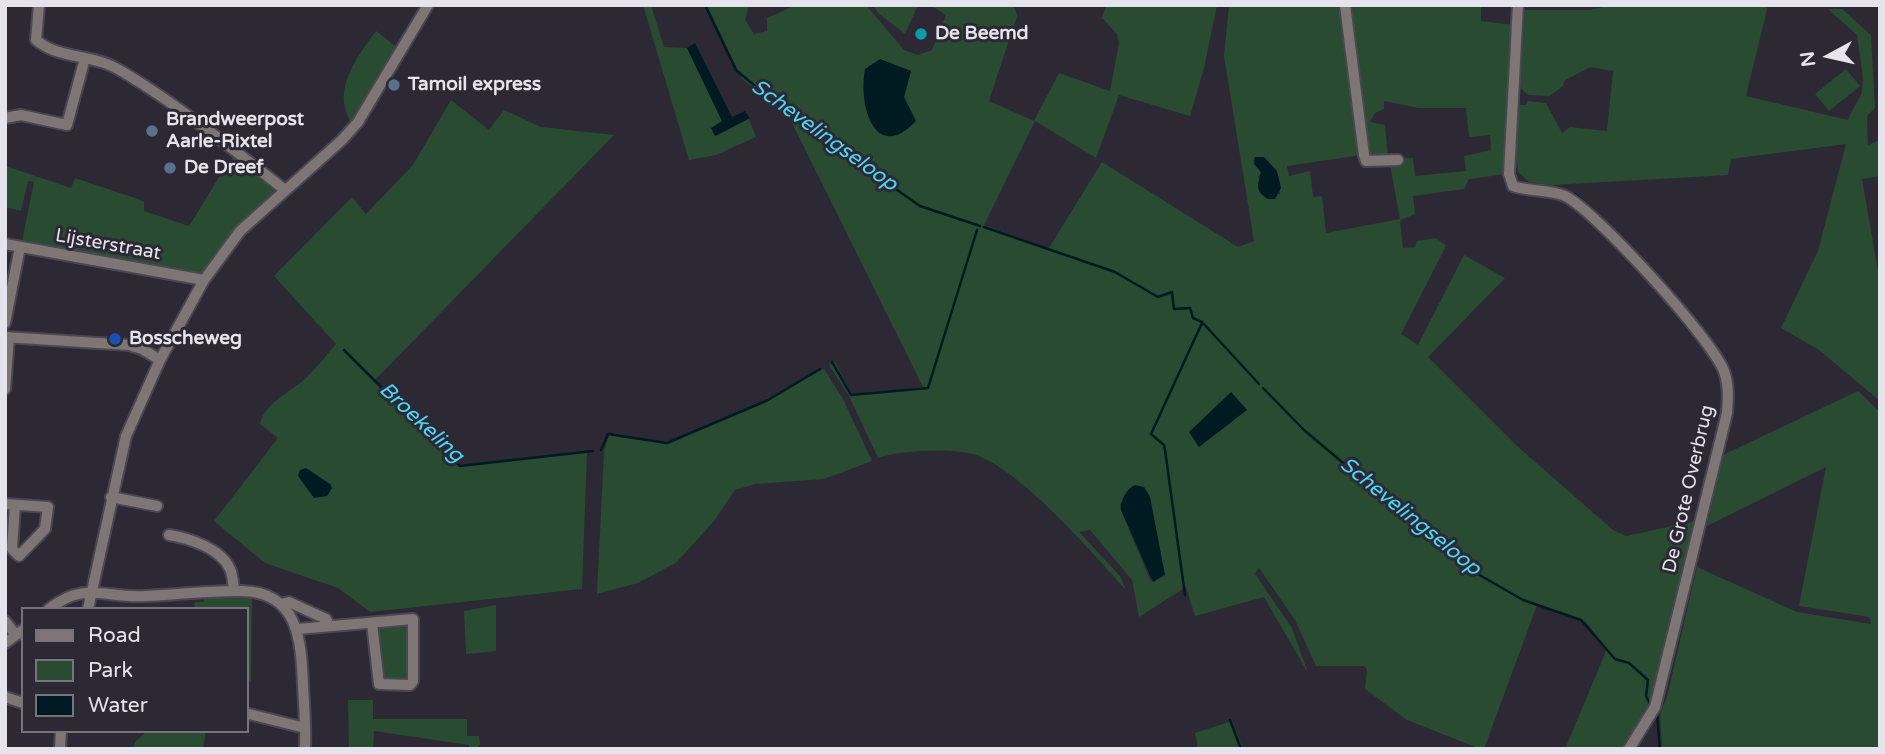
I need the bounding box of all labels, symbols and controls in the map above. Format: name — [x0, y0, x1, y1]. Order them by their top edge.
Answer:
north arrow — [1794, 21, 1864, 91]
place label: De Beemd — [935, 23, 1029, 45]
marker: De Beemd — [913, 26, 929, 42]
text: N — [1796, 50, 1820, 68]
place label: Tamoil express — [408, 74, 541, 96]
water label: Schevelingseloop — [746, 75, 902, 197]
marker: Tamoil express — [386, 77, 402, 93]
place label: Brandweerpost Aarle-Rixtel — [166, 109, 304, 153]
marker: Brandweerpost Aarle-Rixtel — [144, 123, 160, 139]
place label: De Dreef — [184, 157, 263, 179]
marker: De Dreef — [162, 160, 178, 176]
street label: Lijsterstraat — [53, 225, 163, 265]
place label: Bosscheweg — [129, 328, 242, 350]
marker: Bosscheweg — [107, 331, 123, 347]
water label: Broekeling — [373, 377, 469, 469]
street label: De Grote Overbrug — [1659, 403, 1719, 575]
water label: Schevelingseloop — [1334, 452, 1486, 582]
legend — [21, 607, 248, 733]
text: Road — [88, 623, 141, 648]
text: Park — [88, 658, 133, 683]
text: Water — [88, 693, 148, 718]

